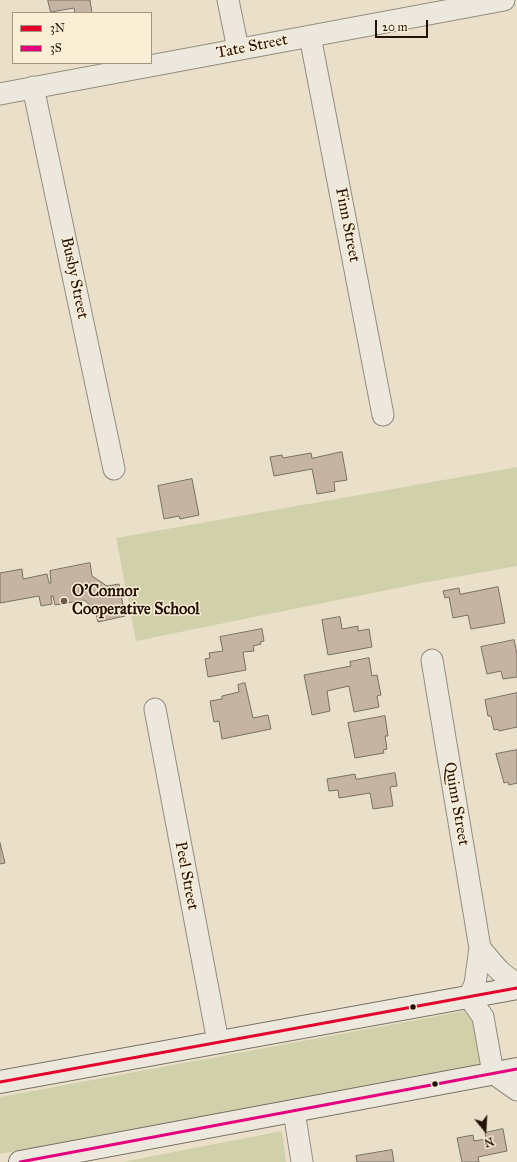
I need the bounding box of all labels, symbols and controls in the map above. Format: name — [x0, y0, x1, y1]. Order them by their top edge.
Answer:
legend — [12, 12, 152, 64]
scale bar — [377, 12, 430, 38]
text: 20 m — [382, 20, 408, 34]
text: 3N — [50, 21, 65, 35]
street label: Tate Street — [215, 31, 289, 63]
text: 3S — [50, 41, 62, 55]
street label: Finn Street — [330, 186, 364, 264]
street label: Busby Street — [56, 235, 92, 321]
place label: O'Connor Cooperative School — [72, 582, 200, 620]
marker: O'Connor Cooperative School — [59, 596, 69, 606]
street label: Quinn Street — [439, 761, 473, 847]
street label: Peel Street — [170, 840, 202, 912]
unlabelled marker — [408, 1002, 418, 1012]
unlabelled marker — [430, 1079, 440, 1089]
north arrow — [465, 1110, 505, 1150]
text: N — [482, 1134, 495, 1150]

